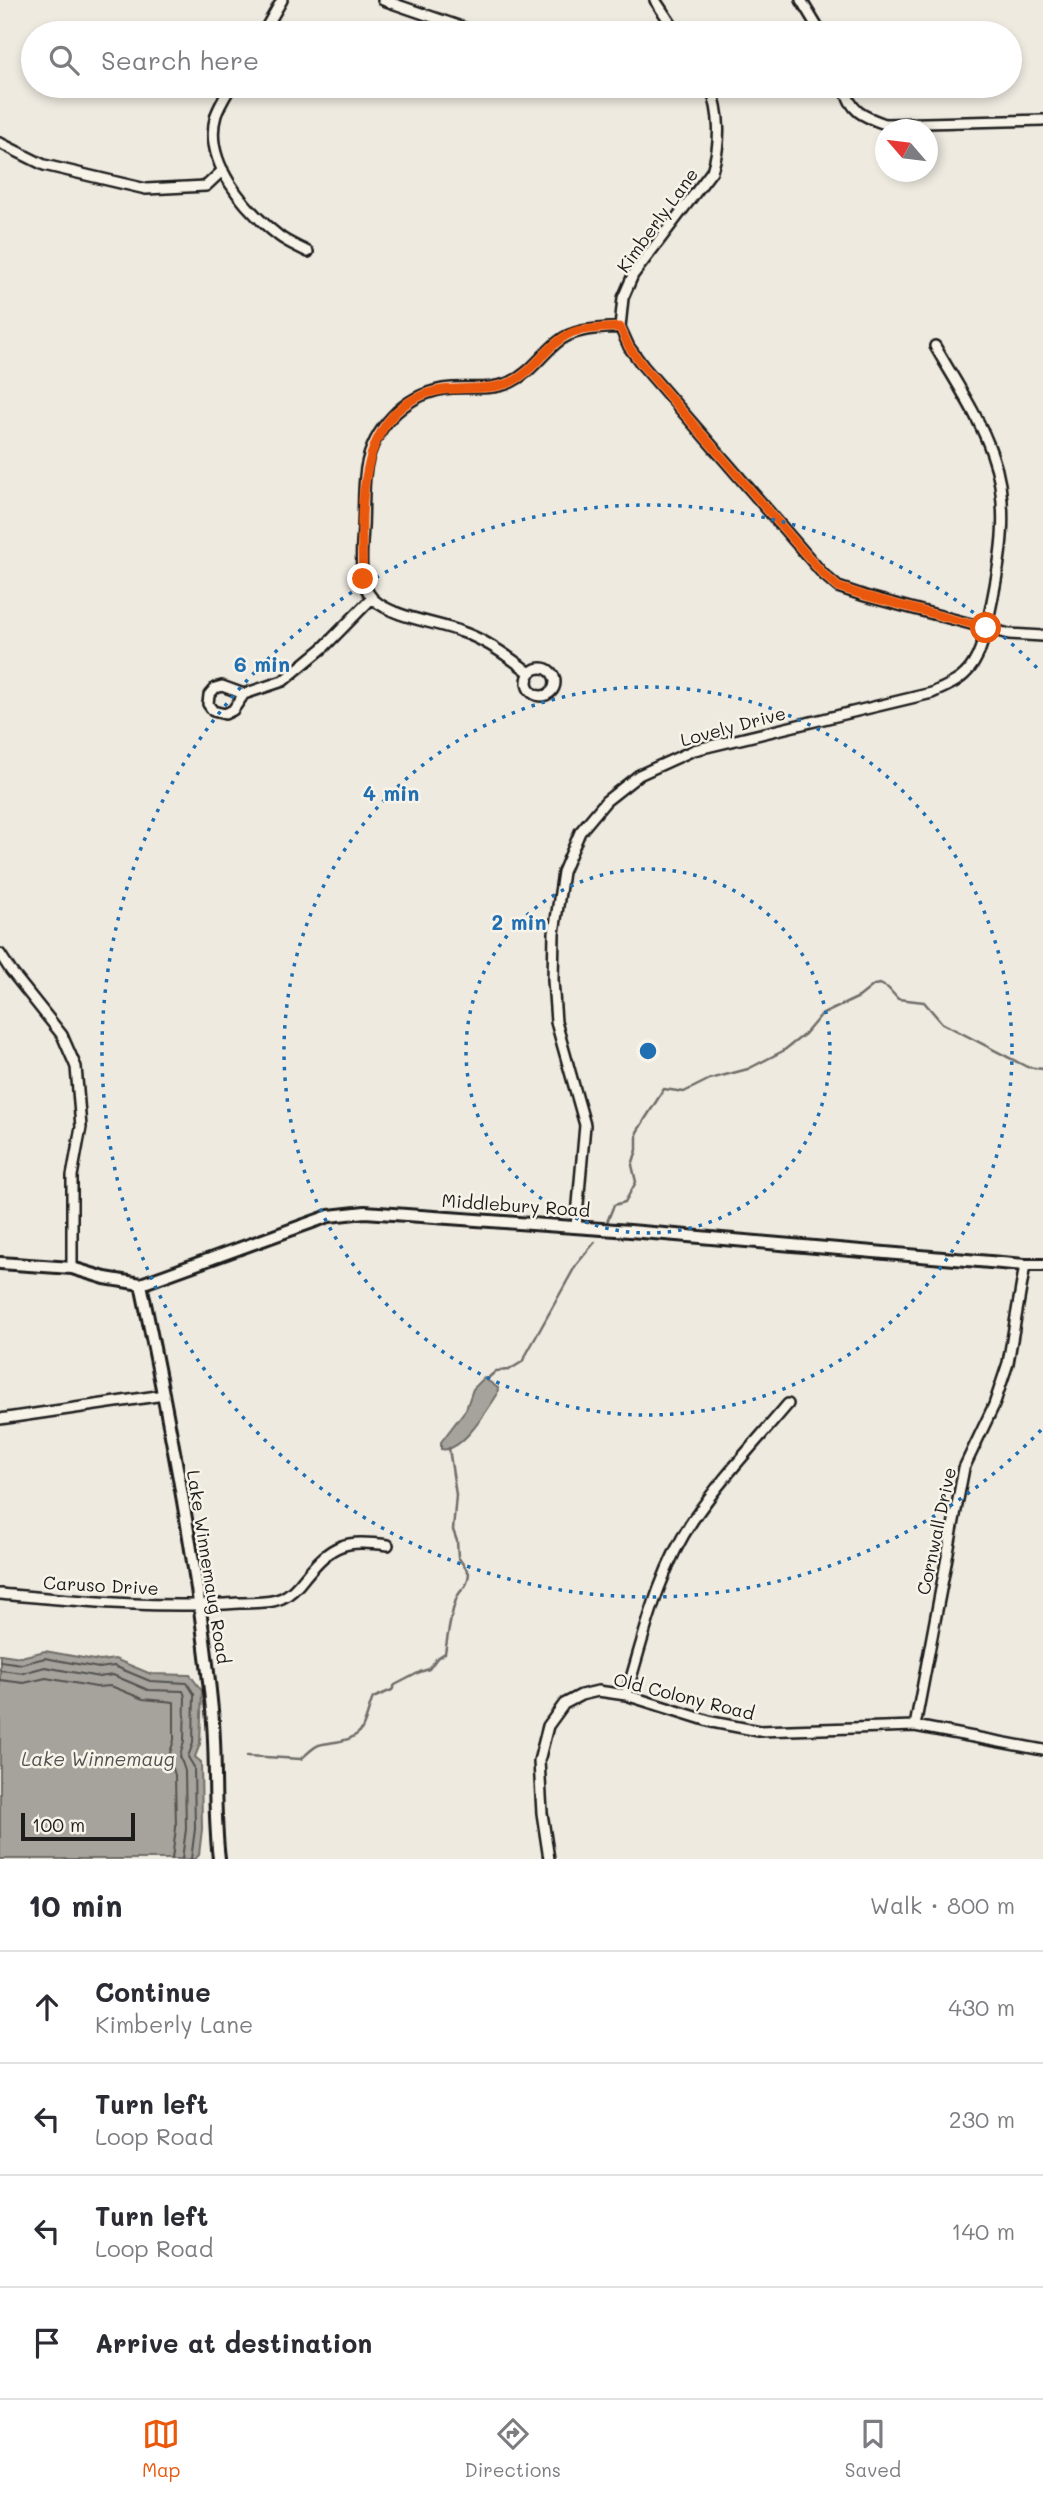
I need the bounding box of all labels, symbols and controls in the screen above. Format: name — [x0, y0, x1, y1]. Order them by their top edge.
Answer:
search box — [21, 21, 1022, 98]
icon: search — [45, 41, 83, 79]
text: Search here — [101, 43, 259, 77]
north arrow — [875, 119, 938, 182]
street label: Kimberly Lane — [611, 163, 703, 277]
route end — [347, 563, 378, 594]
route start — [970, 612, 1001, 643]
text: 6 min — [234, 650, 290, 677]
street label: Lovely Drive — [678, 700, 788, 752]
text: 4 min — [363, 779, 419, 806]
text: 2 min — [491, 908, 547, 935]
centre of rings — [636, 1039, 660, 1063]
street label: Middlebury Road — [441, 1188, 591, 1222]
street label: Cornwall Drive — [911, 1465, 961, 1597]
street label: Lake Winnemaug Road — [182, 1468, 236, 1666]
street label: Caruso Drive — [43, 1570, 159, 1600]
street label: Old Colony Road — [611, 1667, 757, 1725]
water label: Lake Winnemaug — [21, 1746, 175, 1771]
scale bar — [21, 1810, 135, 1842]
text: 100 m — [32, 1812, 85, 1837]
text: 10 min — [28, 1885, 123, 1925]
text: Walk · 800 m — [870, 1890, 1015, 1920]
text: Continue — [95, 1975, 211, 2009]
icon: ahead — [28, 1988, 66, 2026]
text: 430 m — [948, 1992, 1015, 2022]
text: Kimberly Lane — [95, 2009, 253, 2039]
text: Turn left — [95, 2087, 208, 2121]
icon: left — [28, 2100, 66, 2138]
text: 230 m — [949, 2104, 1015, 2134]
text: Loop Road — [95, 2121, 213, 2151]
text: Turn left — [95, 2199, 208, 2233]
icon: left — [28, 2212, 66, 2250]
text: 140 m — [951, 2216, 1015, 2246]
text: Loop Road — [95, 2233, 213, 2263]
icon: arrive — [28, 2324, 66, 2362]
text: Arrive at destination — [95, 2326, 372, 2360]
tab: Map — [142, 2415, 181, 2482]
tab: Directions — [464, 2415, 561, 2482]
tab: Saved — [845, 2415, 901, 2482]

